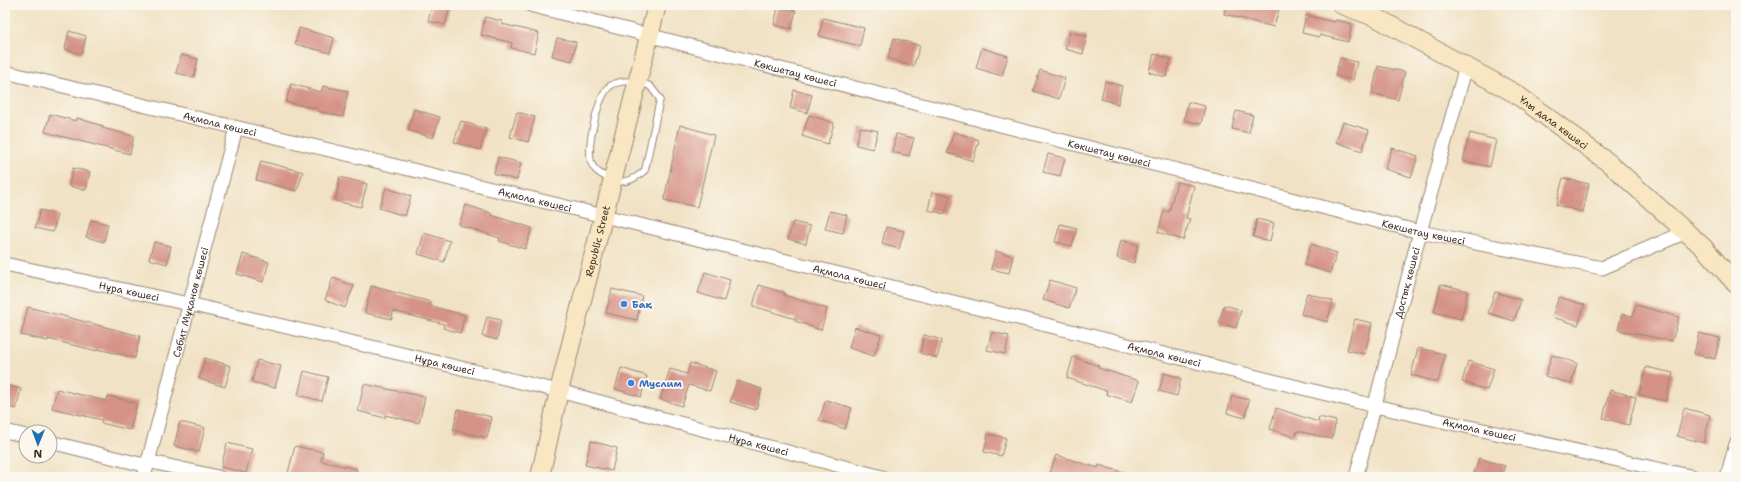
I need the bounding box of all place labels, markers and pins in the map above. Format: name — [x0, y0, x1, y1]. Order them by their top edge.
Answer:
place label: Бақ — [632, 298, 652, 311]
marker: Бақ — [619, 299, 629, 309]
place label: Муслим — [639, 377, 682, 390]
marker: Муслим — [626, 378, 636, 388]

